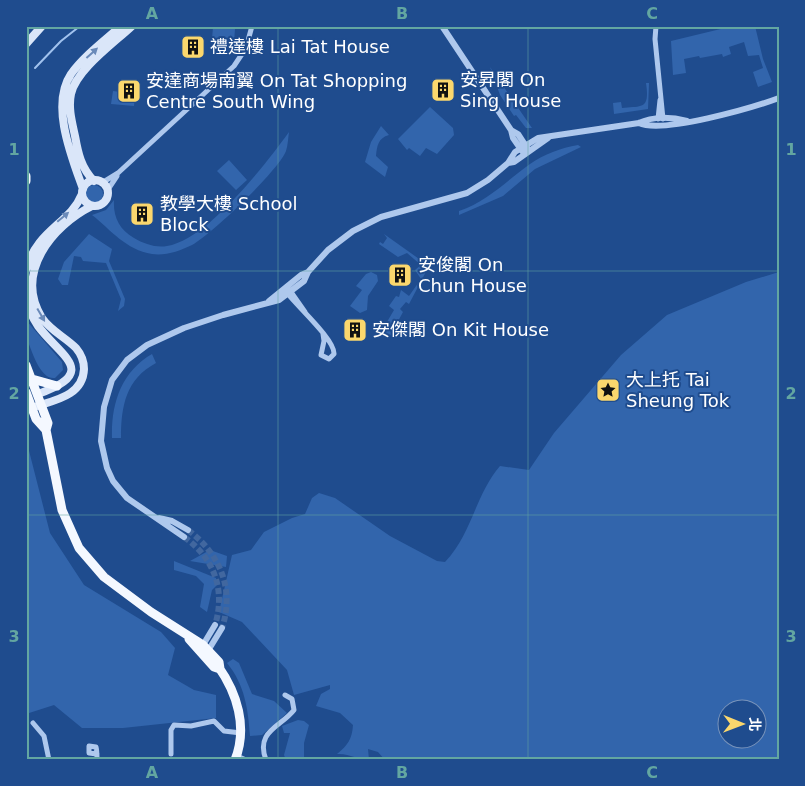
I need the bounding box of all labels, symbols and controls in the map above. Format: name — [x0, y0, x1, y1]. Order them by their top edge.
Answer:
text: A — [146, 4, 159, 23]
text: B — [396, 4, 408, 23]
text: C — [646, 4, 658, 23]
building icon: 禮達樓 Lai Tat House — [180, 34, 206, 60]
place label: 禮達樓 Lai Tat House — [210, 36, 390, 57]
one-way arrow — [86, 47, 99, 58]
place label: 安昇閣 On Sing House — [460, 69, 561, 111]
place label: 安達商場南翼 On Tat Shopping Centre South Wing — [146, 70, 407, 112]
building icon: 安昇閣 On Sing House — [430, 77, 456, 103]
building icon: 安達商場南翼 On Tat Shopping Centre South Wing — [116, 78, 142, 104]
text: 1 — [8, 140, 20, 159]
text: 1 — [785, 140, 797, 159]
place label: 教學大樓 School Block — [160, 193, 297, 235]
building icon: 教學大樓 School Block — [129, 201, 155, 227]
one-way arrow — [57, 212, 70, 223]
place label: 安俊閣 On Chun House — [418, 254, 527, 296]
building icon: 安俊閣 On Chun House — [387, 262, 413, 288]
one-way arrow — [37, 309, 46, 322]
building icon: 安傑閣 On Kit House — [342, 317, 368, 343]
place label: 安傑閣 On Kit House — [372, 319, 549, 340]
place label: 大上托 Tai Sheung Tok — [626, 369, 730, 411]
place icon: 大上托 Tai Sheung Tok — [595, 377, 621, 403]
text: 2 — [8, 384, 20, 403]
text: 2 — [785, 384, 797, 403]
text: 3 — [8, 627, 20, 646]
text: 3 — [785, 627, 797, 646]
north arrow — [718, 698, 768, 748]
text: 北 — [747, 717, 763, 731]
text: A — [146, 763, 159, 782]
text: B — [396, 763, 408, 782]
text: C — [646, 763, 658, 782]

